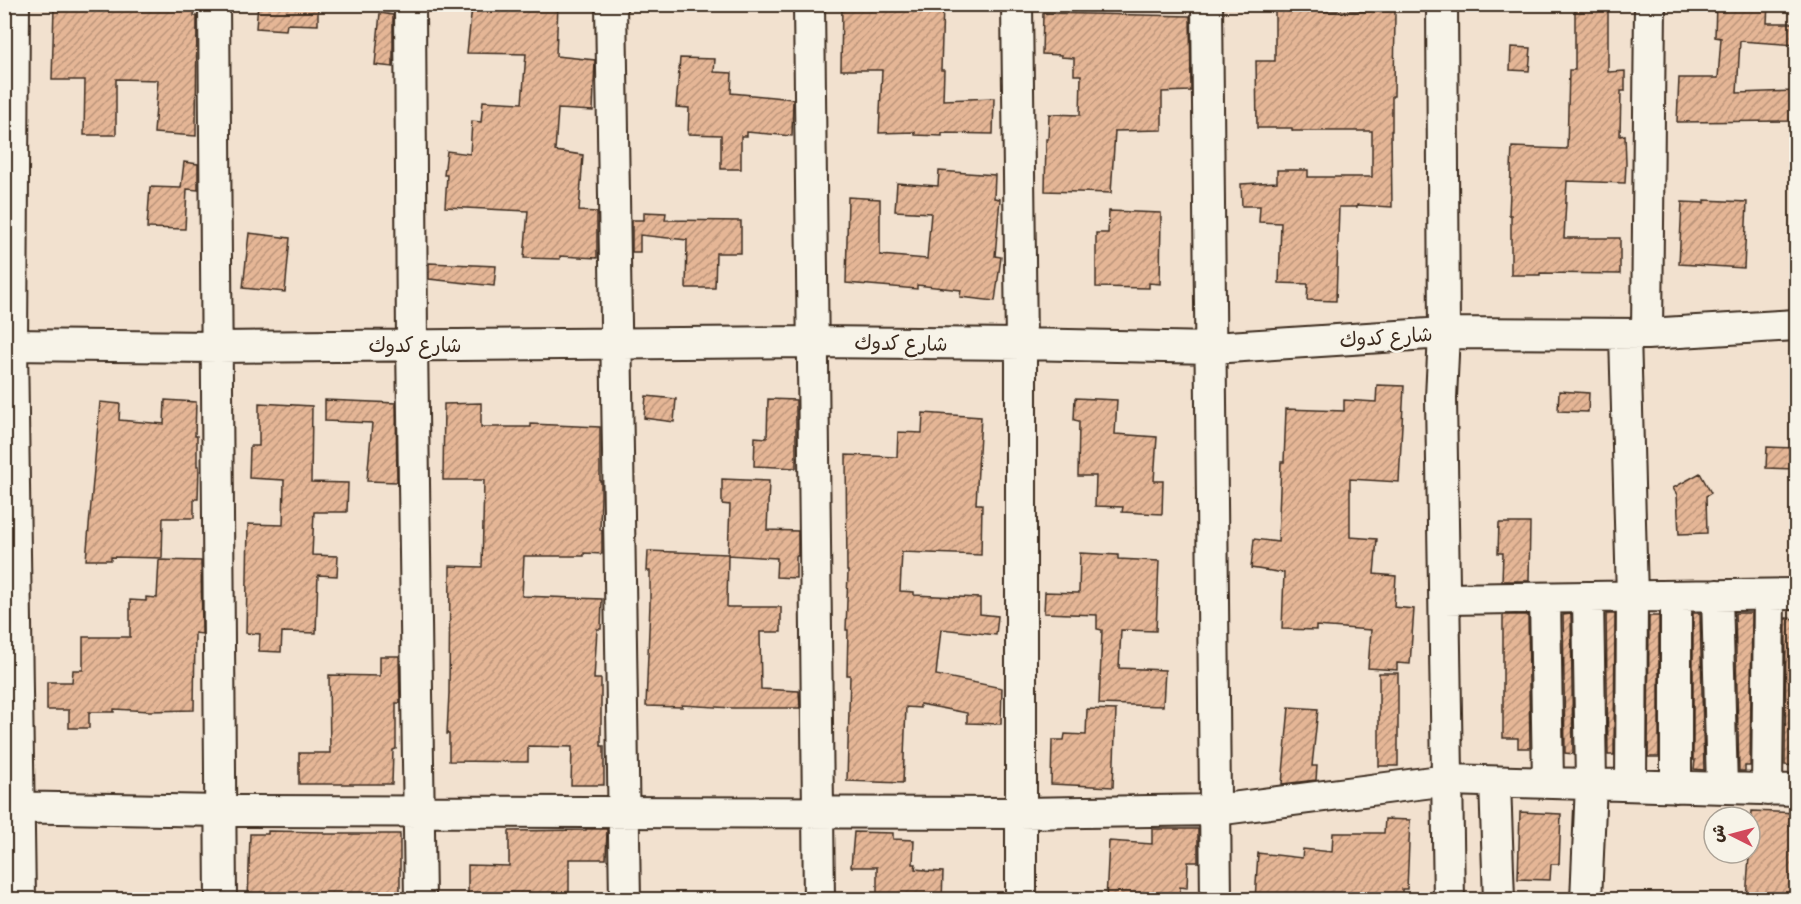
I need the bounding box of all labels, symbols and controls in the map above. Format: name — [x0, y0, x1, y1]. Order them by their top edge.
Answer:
street label: شارع كدوك — [1339, 322, 1433, 354]
street label: شارع كدوك — [854, 330, 948, 358]
street label: شارع كدوك — [368, 333, 462, 359]
north arrow — [1702, 805, 1762, 865]
text: ش — [1707, 824, 1728, 843]

